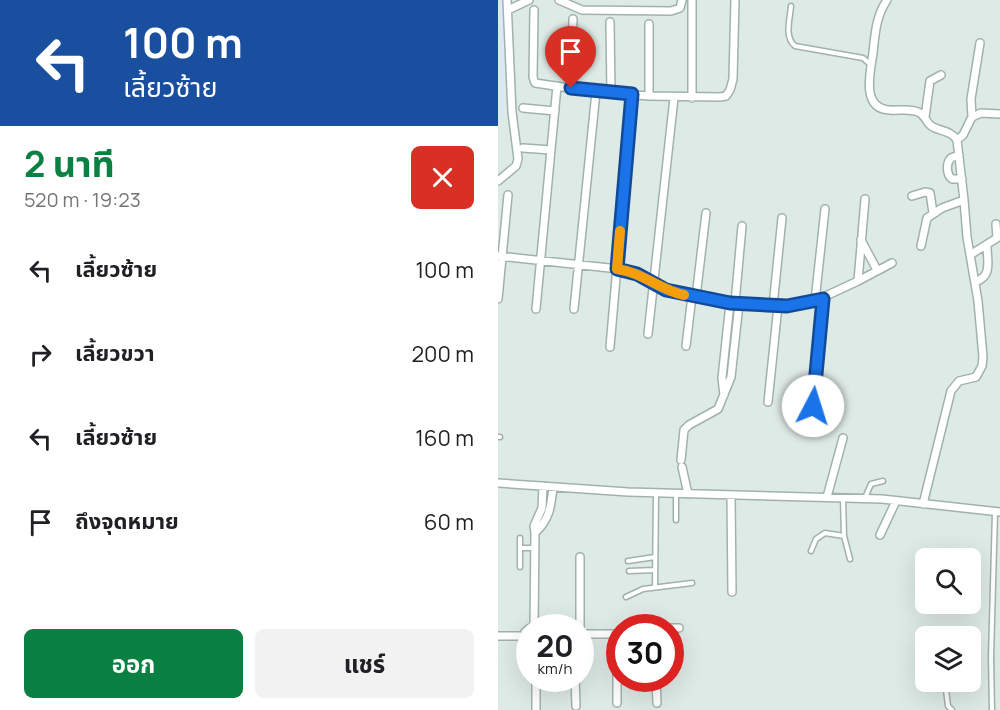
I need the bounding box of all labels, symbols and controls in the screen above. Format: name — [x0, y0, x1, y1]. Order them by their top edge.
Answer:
text: 100 m — [123, 13, 243, 71]
icon: left — [24, 24, 102, 102]
pin — [545, 26, 596, 88]
icon: arrive — [554, 35, 587, 68]
text: เลี้ยวซ้าย — [123, 68, 217, 105]
text: 2 นาที — [24, 139, 115, 188]
button: close — [411, 146, 474, 209]
text: 520 m · 19:23 — [24, 186, 141, 213]
icon: left — [24, 254, 57, 287]
text: เลี้ยวซ้าย — [75, 254, 157, 284]
text: 100 m — [416, 255, 474, 285]
icon: right — [24, 338, 57, 371]
text: เลี้ยวขวา — [75, 338, 155, 368]
text: 200 m — [412, 339, 474, 369]
position arrow — [781, 374, 845, 438]
icon: left — [24, 422, 57, 455]
text: เลี้ยวซ้าย — [75, 422, 157, 452]
text: 160 m — [415, 423, 474, 453]
icon: arrive — [24, 506, 57, 539]
text: ถึงจุดหมาย — [75, 506, 179, 536]
text: 60 m — [424, 507, 474, 537]
map controls — [915, 548, 981, 692]
button: search — [915, 548, 981, 614]
speed limit sign: 30 — [606, 614, 684, 692]
text: 20 — [536, 625, 574, 666]
button: layers — [915, 626, 981, 692]
button: ออก — [24, 629, 243, 698]
button: แชร์ — [255, 629, 474, 698]
text: km/h — [538, 658, 572, 679]

